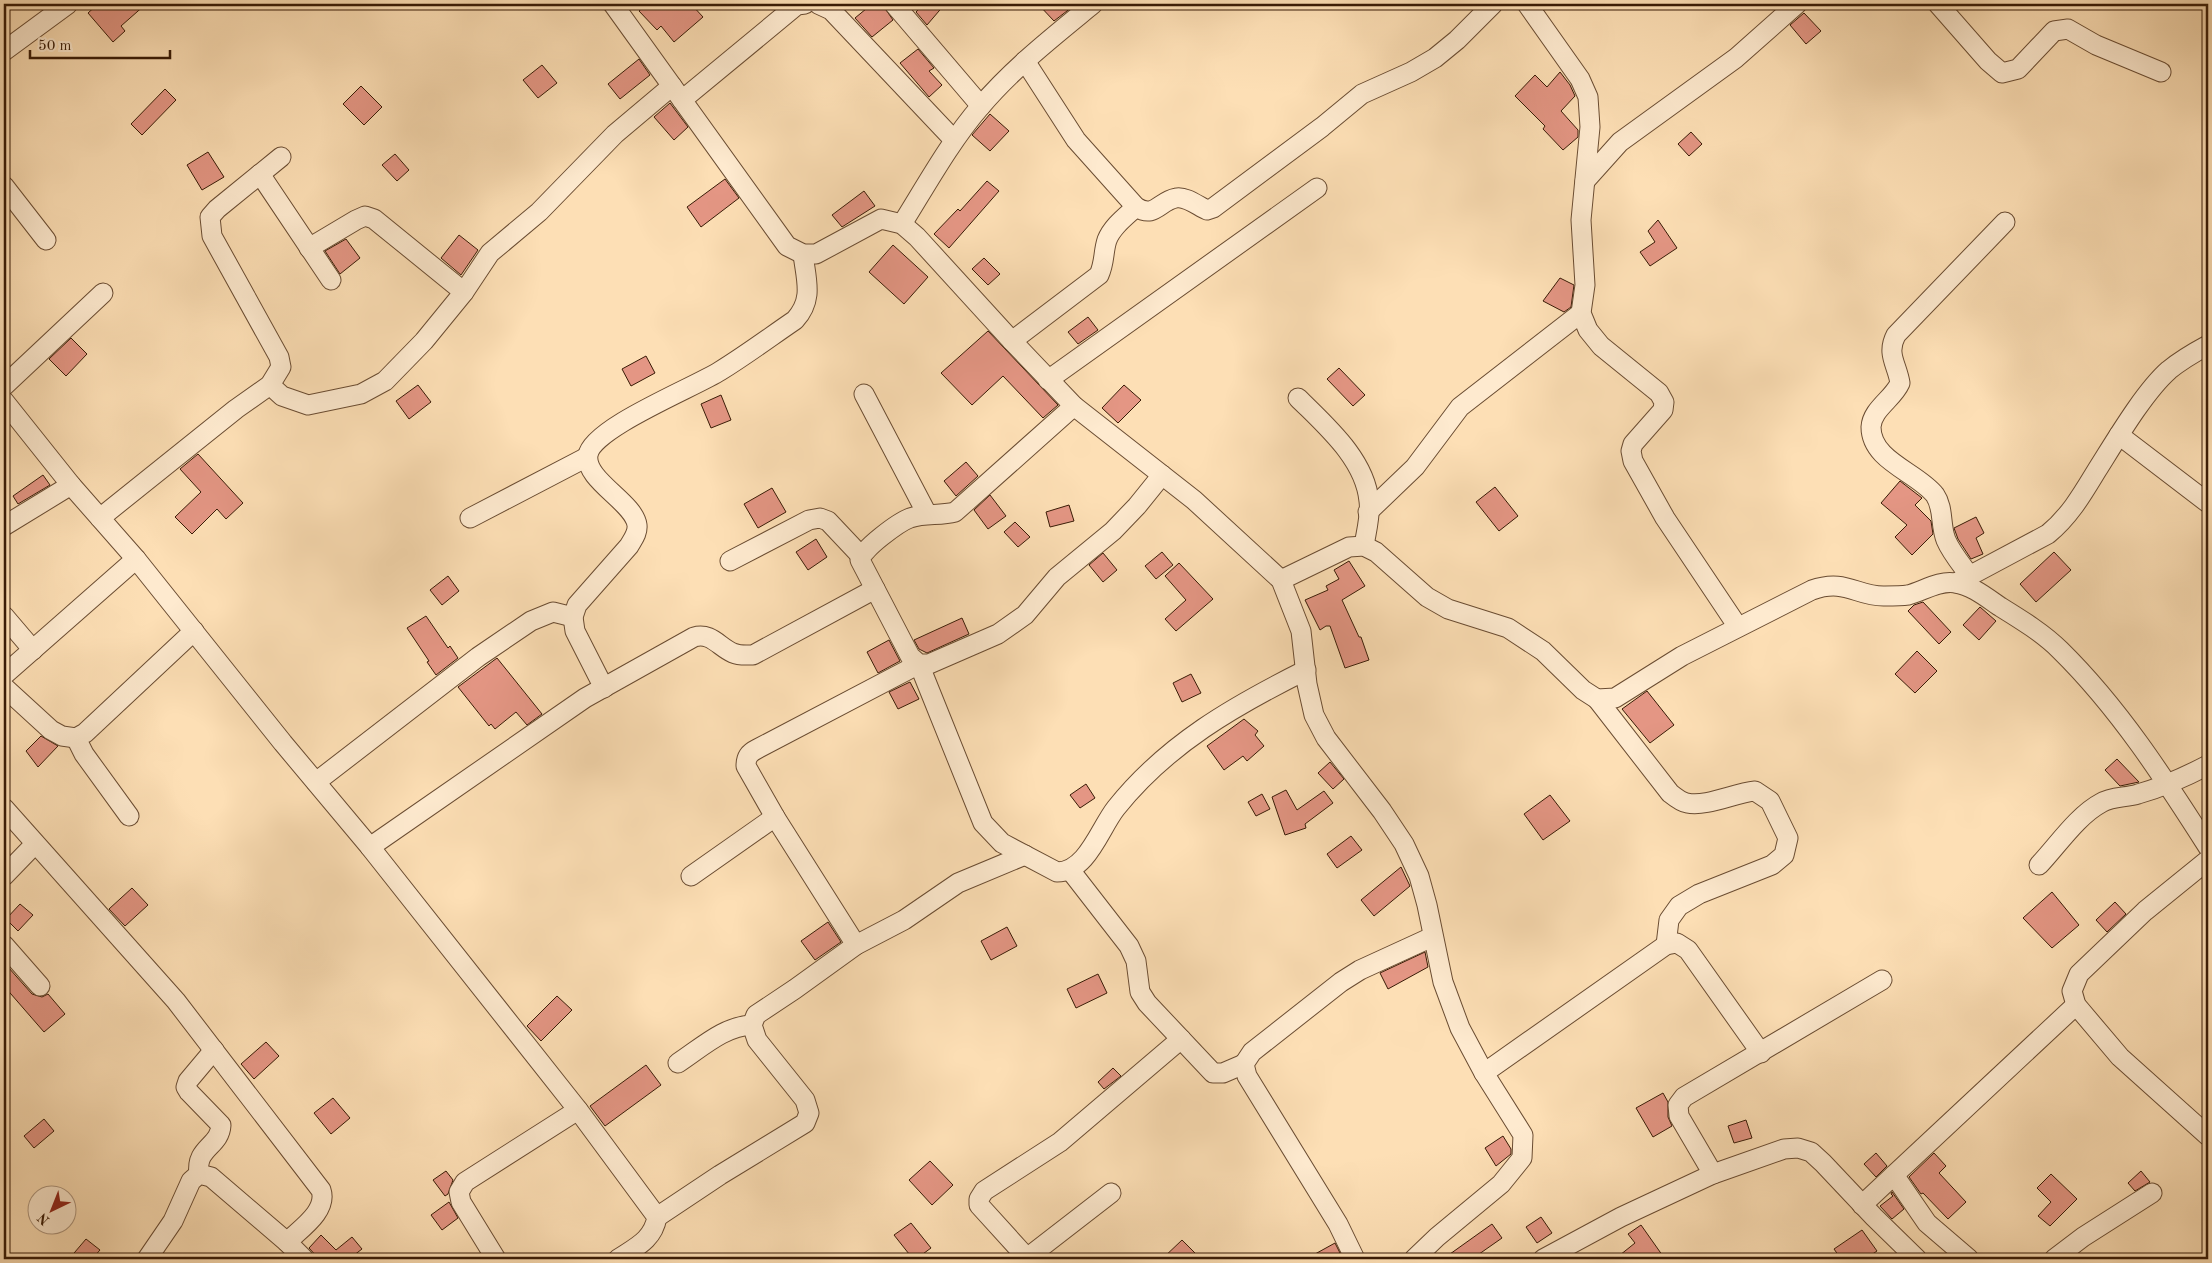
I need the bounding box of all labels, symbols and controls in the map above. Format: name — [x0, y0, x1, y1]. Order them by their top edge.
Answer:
scale bar — [30, 28, 170, 60]
text: 50 m — [38, 39, 72, 54]
north arrow — [28, 1186, 78, 1236]
text: N — [35, 1210, 53, 1228]

